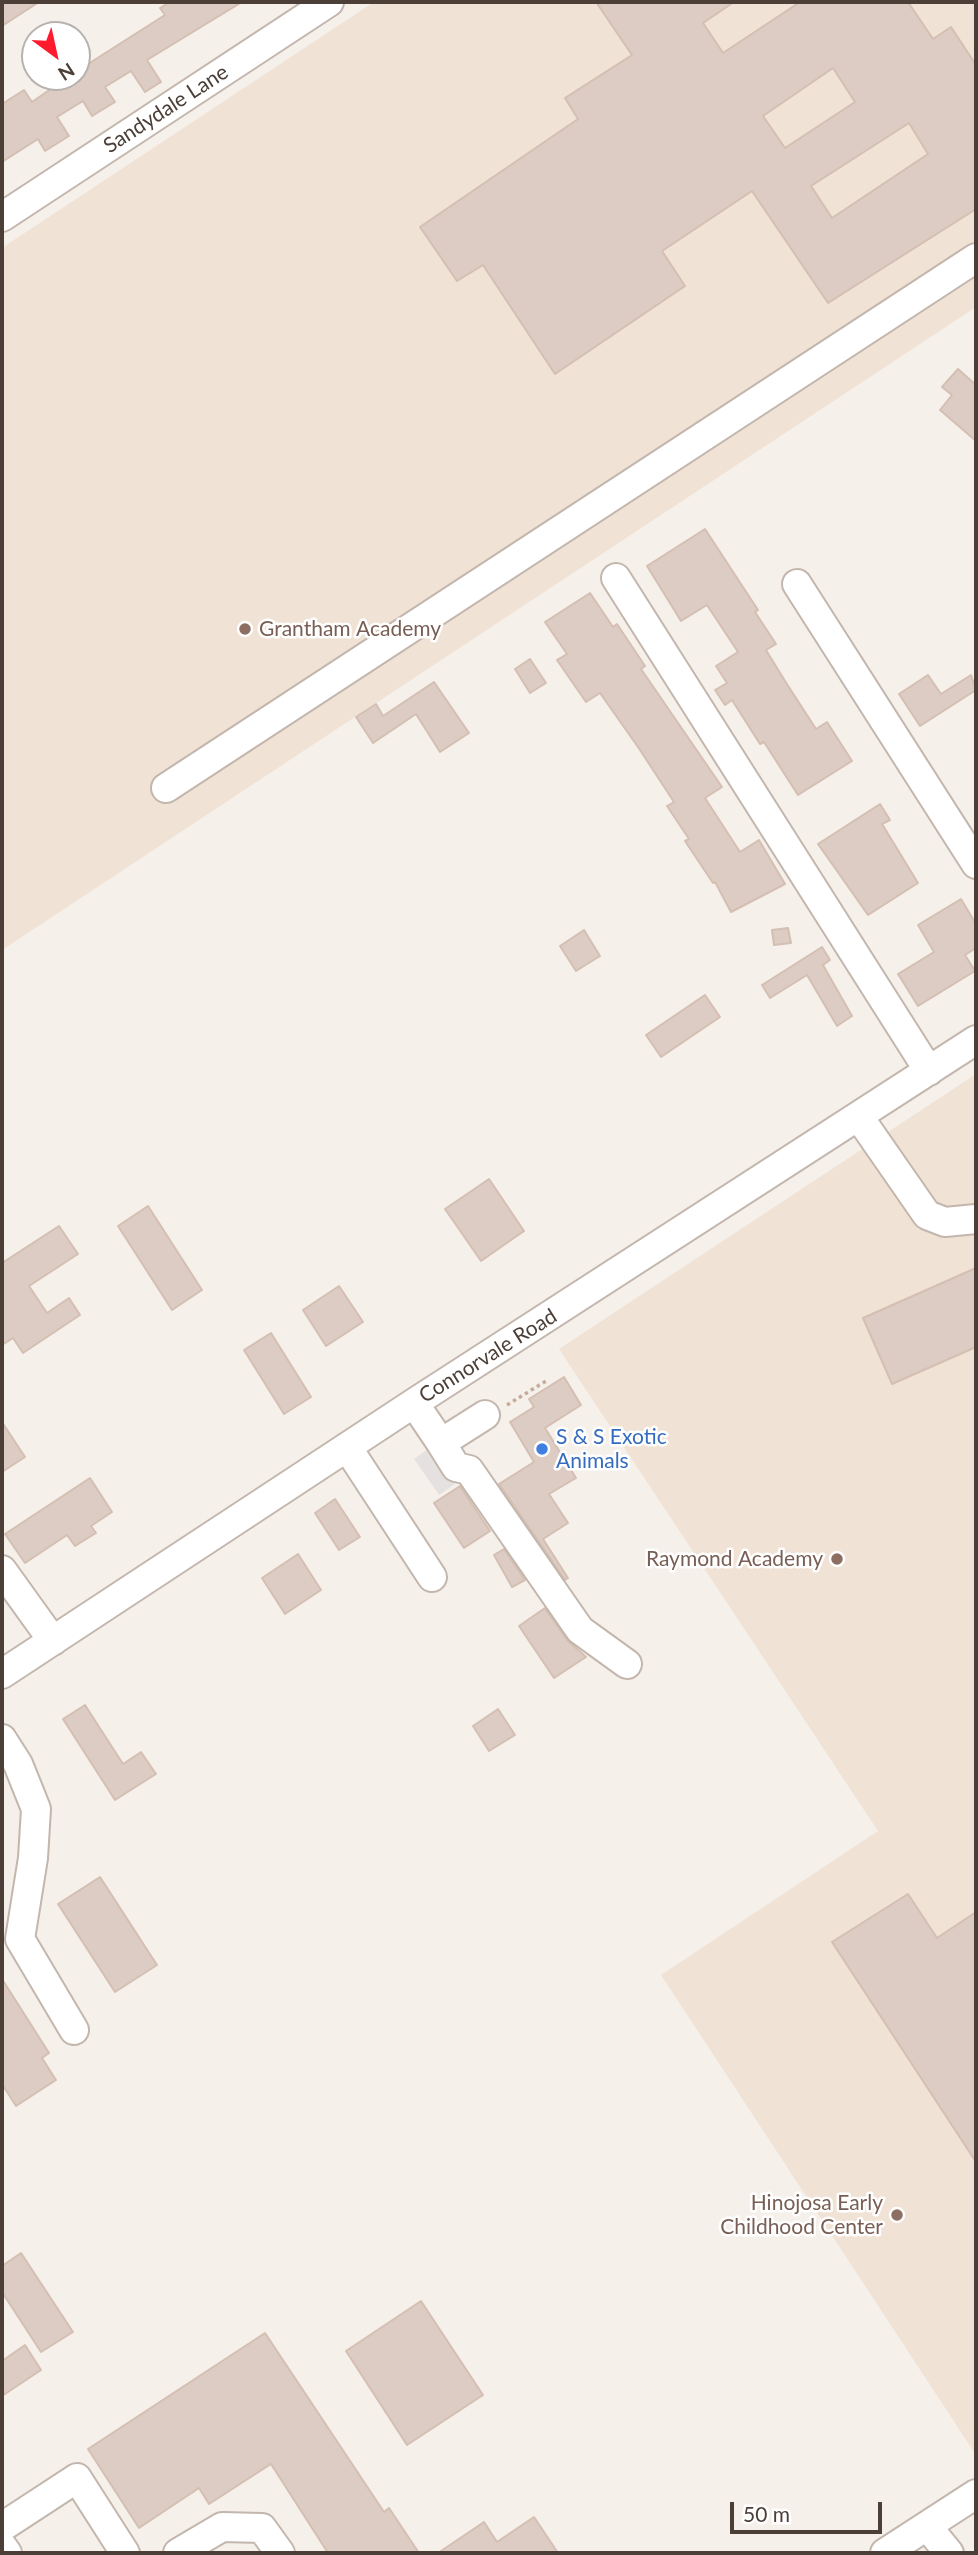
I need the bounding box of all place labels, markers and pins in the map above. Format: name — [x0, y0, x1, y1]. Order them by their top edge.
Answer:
place label: Grantham Academy — [259, 616, 441, 642]
marker: Grantham Academy — [237, 621, 253, 637]
place label: S & S Exotic Animals — [556, 1424, 667, 1474]
marker: S & S Exotic Animals — [534, 1441, 550, 1457]
place label: Raymond Academy — [646, 1546, 823, 1572]
marker: Raymond Academy — [829, 1551, 845, 1567]
place label: Hinojosa Early Childhood Center — [720, 2190, 883, 2240]
marker: Hinojosa Early Childhood Center — [889, 2207, 905, 2223]

